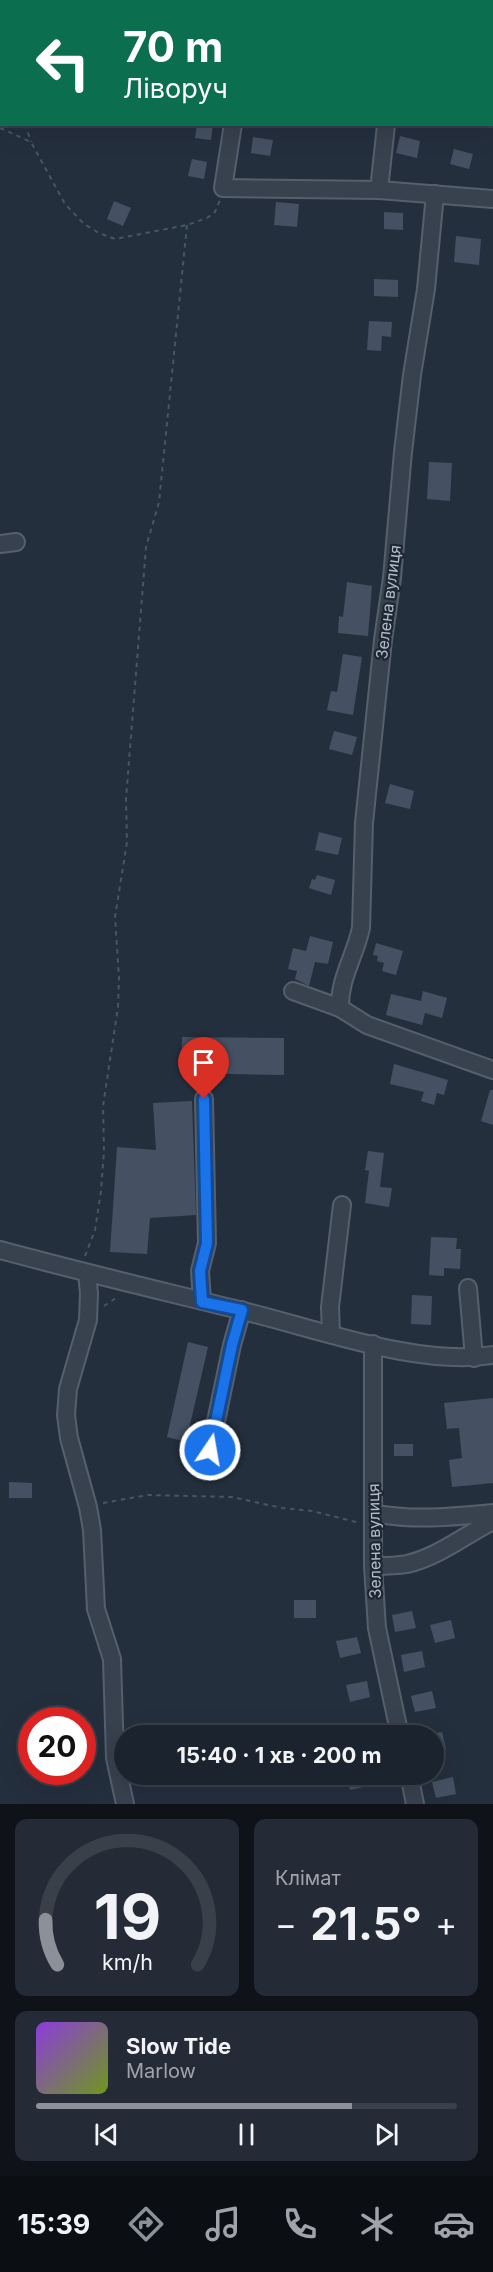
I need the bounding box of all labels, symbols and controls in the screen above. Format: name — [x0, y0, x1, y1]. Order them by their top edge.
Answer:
text: 70 m — [123, 21, 223, 72]
icon: left — [24, 24, 102, 102]
text: Ліворуч — [123, 72, 228, 105]
street label: Зелена вулиця — [371, 544, 405, 660]
pin — [178, 1037, 229, 1099]
icon: arrive — [187, 1046, 220, 1079]
position arrow — [178, 1418, 242, 1482]
street label: Зелена вулиця — [363, 1483, 385, 1599]
speed limit sign: 20 — [18, 1707, 96, 1785]
text: 15:40 · 1 хв · 200 m — [176, 1742, 382, 1768]
text: Клімат — [275, 1866, 341, 1890]
text: 19 — [93, 1879, 161, 1954]
text: 21.5° — [310, 1896, 422, 1951]
text: − — [275, 1904, 297, 1944]
text: + — [435, 1904, 457, 1944]
text: km/h — [102, 1949, 152, 1975]
text: Slow Tide — [126, 2033, 231, 2059]
text: Marlow — [126, 2059, 196, 2083]
icon: previous — [90, 2118, 123, 2151]
icon: pause — [230, 2118, 263, 2151]
icon: next — [370, 2118, 403, 2151]
icon: directions — [125, 2203, 167, 2245]
icon: music — [202, 2203, 244, 2245]
icon: phone — [279, 2203, 321, 2245]
icon: climate — [356, 2203, 398, 2245]
icon: car — [433, 2203, 475, 2245]
text: 15:39 — [18, 2208, 90, 2241]

